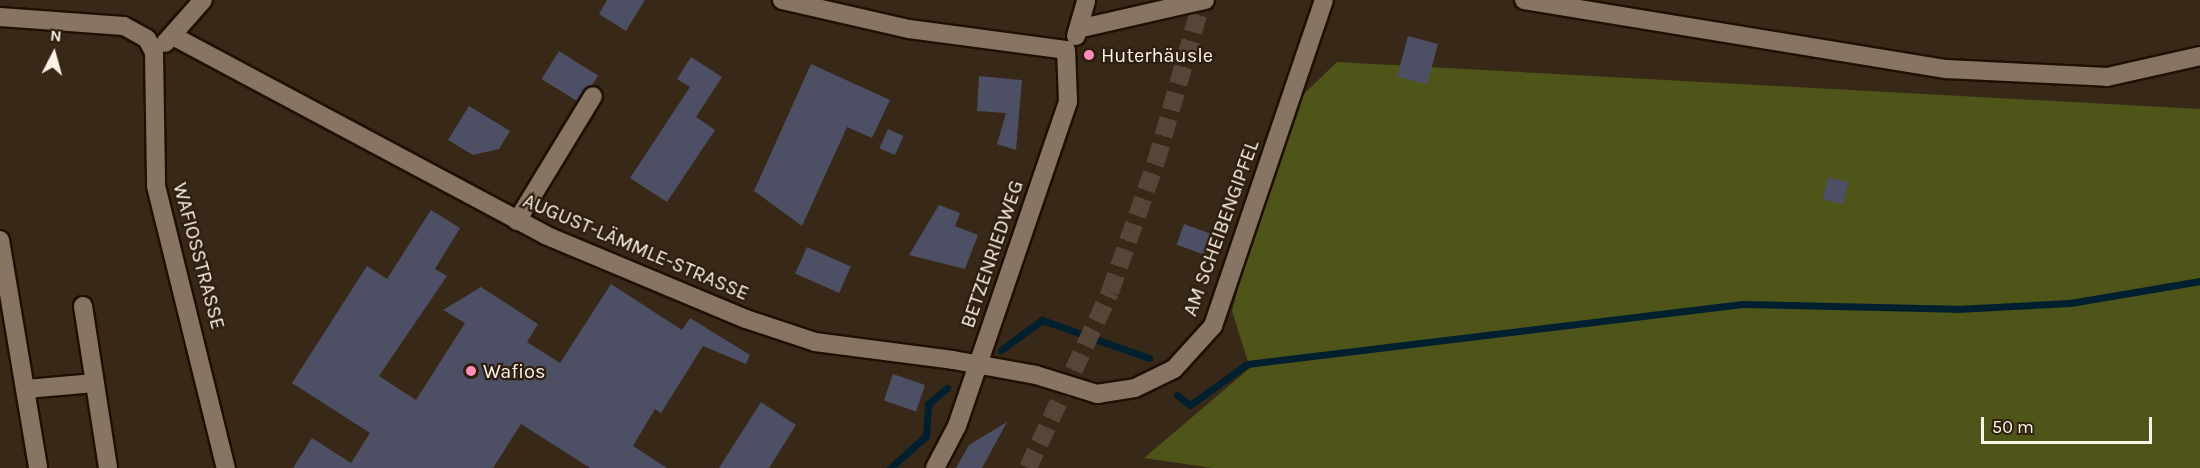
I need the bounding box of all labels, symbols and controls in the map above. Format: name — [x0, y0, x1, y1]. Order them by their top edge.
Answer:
north arrow — [24, 24, 84, 84]
text: N — [49, 26, 63, 46]
place label: Huterhäusle — [1101, 43, 1213, 67]
marker: Huterhäusle — [1082, 48, 1096, 62]
street label: AM SCHEIBENGIPFEL — [1178, 137, 1264, 319]
street label: BETZENRIEDWEG — [955, 177, 1029, 331]
street label: WAFIOSSTRASSE — [168, 180, 230, 332]
street label: AUGUST-LÄMMLE-STRASSE — [519, 188, 753, 306]
place label: Wafios — [483, 359, 546, 383]
marker: Wafios — [464, 364, 478, 378]
scale bar — [1984, 405, 2155, 443]
text: 50 m — [1992, 416, 2034, 438]

